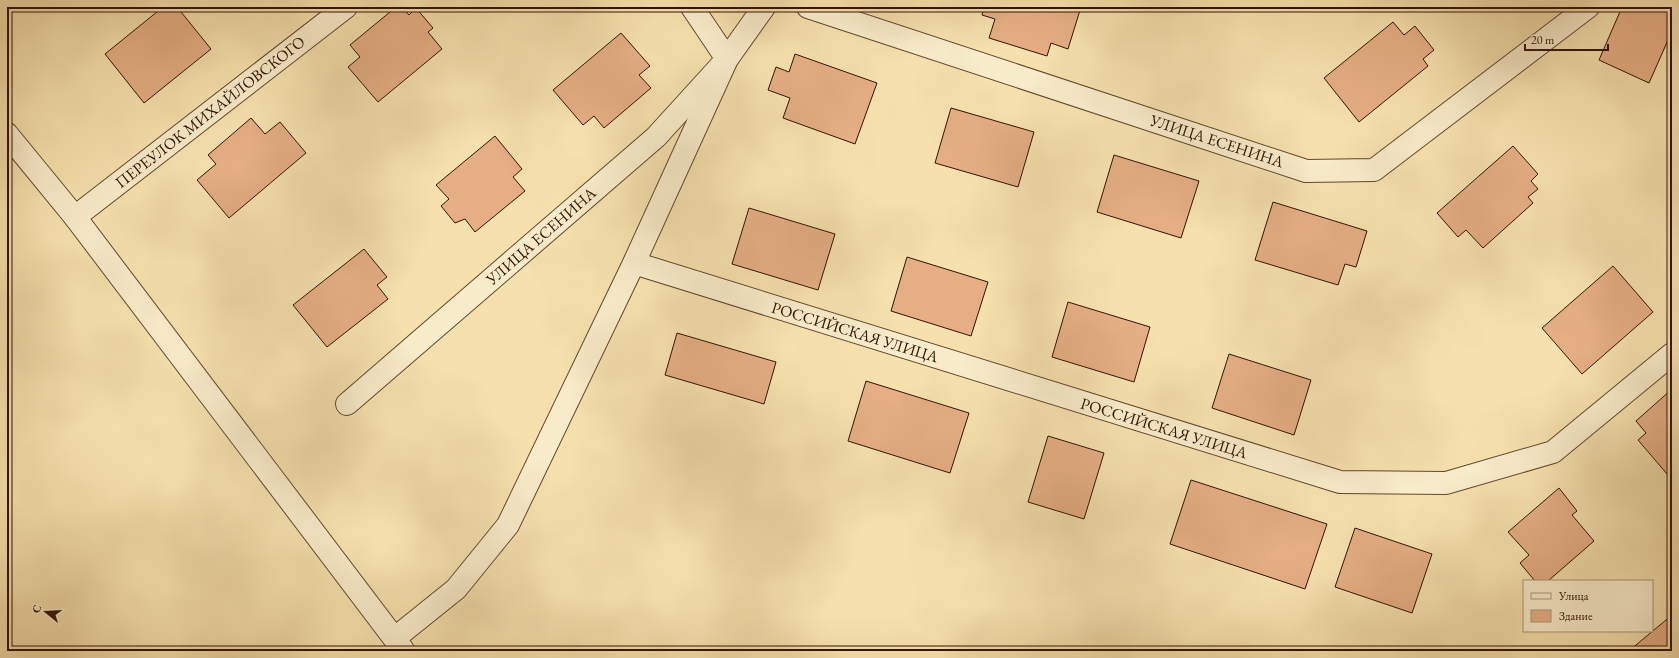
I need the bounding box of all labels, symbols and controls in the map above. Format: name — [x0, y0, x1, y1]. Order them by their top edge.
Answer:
scale bar — [1525, 26, 1608, 52]
street label: ПЕРЕУЛОК МИХАЙЛОВСКОГО — [111, 31, 309, 193]
text: 20 m — [1531, 32, 1555, 48]
street label: УЛИЦА ЕСЕНИНА — [1147, 109, 1287, 173]
street label: УЛИЦА ЕСЕНИНА — [481, 182, 601, 290]
street label: РОССИЙСКАЯ УЛИЦА — [769, 297, 942, 368]
street label: РОССИЙСКАЯ УЛИЦА — [1078, 393, 1251, 464]
legend — [1523, 580, 1653, 632]
text: Улица — [1558, 588, 1589, 604]
north arrow — [26, 592, 66, 632]
text: С — [29, 603, 44, 615]
text: Здание — [1559, 608, 1593, 624]

